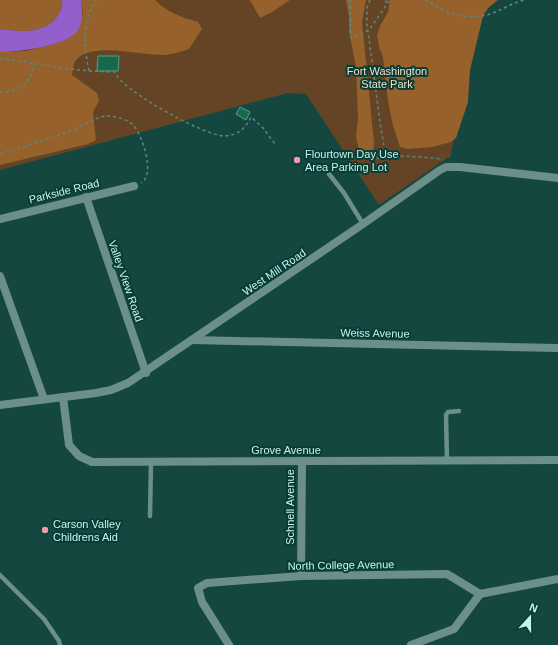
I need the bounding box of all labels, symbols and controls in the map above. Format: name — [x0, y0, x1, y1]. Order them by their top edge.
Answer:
park label: Fort Washington State Park — [347, 65, 427, 90]
place label: Flourtown Day Use Area Parking Lot — [305, 148, 399, 173]
marker: Flourtown Day Use Area Parking Lot — [292, 155, 302, 165]
street label: Parkside Road — [28, 176, 100, 206]
street label: Valley View Road — [106, 239, 146, 323]
street label: West Mill Road — [240, 246, 308, 298]
street label: Weiss Avenue — [340, 326, 410, 340]
street label: Grove Avenue — [251, 444, 321, 456]
street label: Schnell Avenue — [284, 469, 296, 545]
place label: Carson Valley Childrens Aid — [53, 518, 121, 543]
marker: Carson Valley Childrens Aid — [40, 525, 50, 535]
street label: North College Avenue — [287, 558, 395, 572]
north arrow — [510, 597, 550, 637]
text: N — [528, 601, 539, 615]

